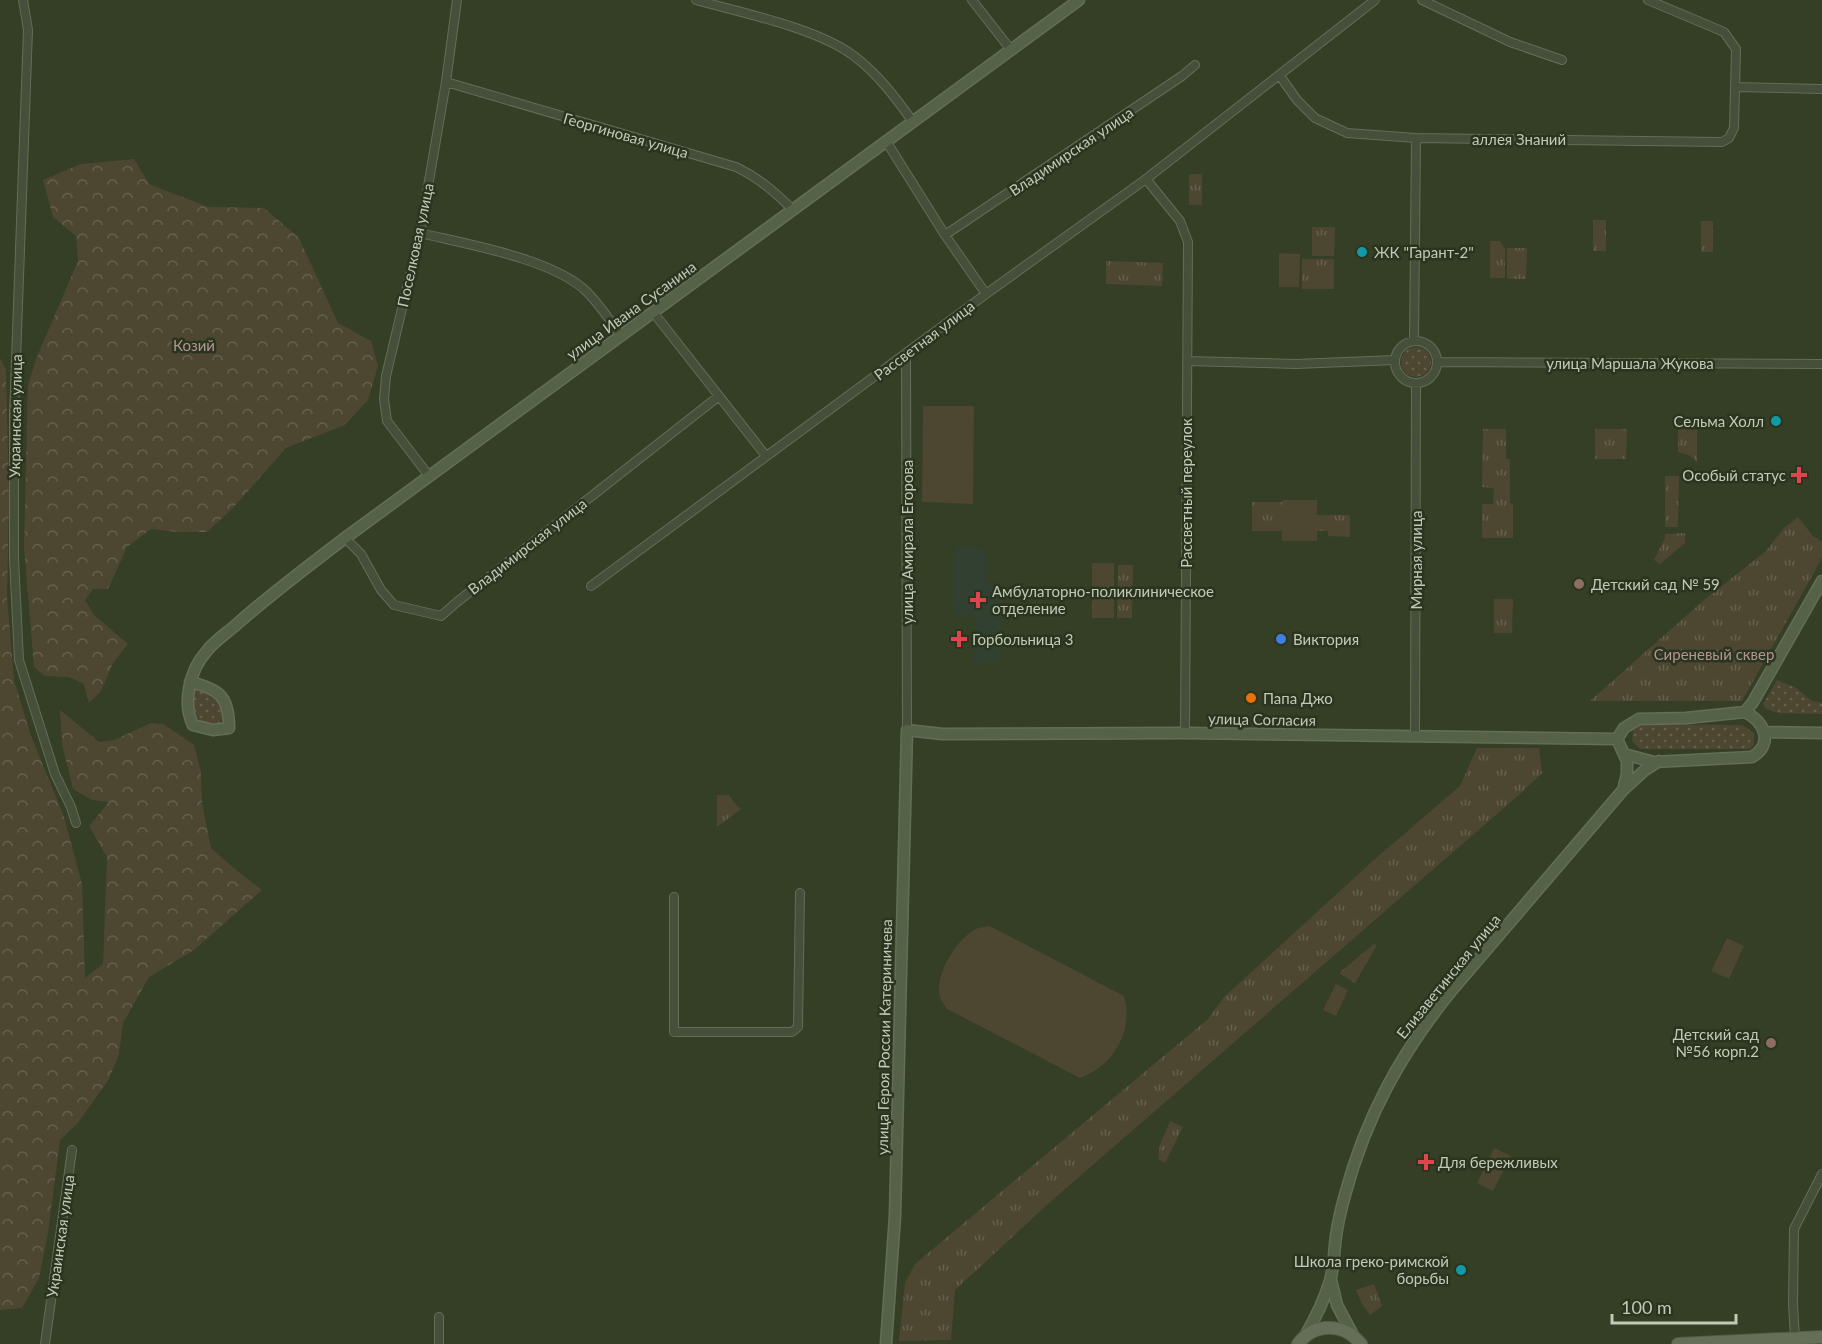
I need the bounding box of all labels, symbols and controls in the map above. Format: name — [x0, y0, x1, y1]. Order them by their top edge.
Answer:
street label: Владимирская улица — [1006, 103, 1136, 199]
street label: Георгиновая улица — [561, 109, 691, 161]
street label: аллея Знаний — [1472, 130, 1566, 148]
street label: Поселковая улица — [393, 181, 437, 309]
place label: ЖК "Гарант-2" — [1374, 243, 1474, 261]
marker: ЖК "Гарант-2" — [1355, 245, 1369, 259]
street label: улица Ивана Сусанина — [563, 257, 699, 363]
street label: Рассветная улица — [870, 296, 978, 384]
park label: Козий — [173, 336, 215, 354]
street label: Украинская улица — [5, 354, 25, 478]
street label: улица Маршала Жукова — [1546, 354, 1714, 372]
place label: Сельма Холл — [1673, 412, 1764, 430]
marker: Сельма Холл — [1769, 414, 1783, 428]
street label: Рассветный переулок — [1177, 418, 1195, 568]
street label: улица Амирала Егорова — [898, 460, 916, 624]
place label: Особый статус — [1682, 466, 1786, 484]
marker: Особый статус — [1790, 466, 1808, 484]
street label: Владимирская улица — [464, 494, 590, 598]
street label: Мирная улица — [1407, 511, 1425, 609]
place label: Детский сад № 59 — [1591, 575, 1720, 593]
marker: Детский сад № 59 — [1572, 577, 1586, 591]
place label: Амбулаторно-поликлиническое отделение — [992, 582, 1214, 617]
marker: Амбулаторно-поликлиническое отделение — [969, 591, 987, 609]
marker: Горбольница 3 — [950, 630, 968, 648]
place label: Горбольница 3 — [972, 630, 1074, 648]
place label: Виктория — [1293, 630, 1359, 648]
marker: Виктория — [1274, 632, 1288, 646]
park label: Сиреневый сквер — [1654, 645, 1774, 663]
place label: Папа Джо — [1263, 689, 1333, 707]
marker: Папа Джо — [1244, 691, 1258, 705]
street label: улица Согласия — [1208, 709, 1316, 729]
street label: Елизаветинская улица — [1392, 910, 1504, 1042]
street label: улица Героя России Катериничева — [873, 919, 895, 1155]
place label: Детский сад №56 корп.2 — [1673, 1025, 1759, 1060]
marker: Детский сад №56 корп.2 — [1764, 1036, 1778, 1050]
place label: Для бережливых — [1438, 1153, 1558, 1171]
marker: Для бережливых — [1419, 1155, 1433, 1169]
street label: Украинская улица — [42, 1174, 78, 1298]
place label: Школа греко-римской борьбы — [1294, 1252, 1449, 1287]
marker: Школа греко-римской борьбы — [1454, 1263, 1468, 1277]
scale bar — [1612, 1287, 1736, 1325]
text: 100 m — [1621, 1296, 1672, 1318]

